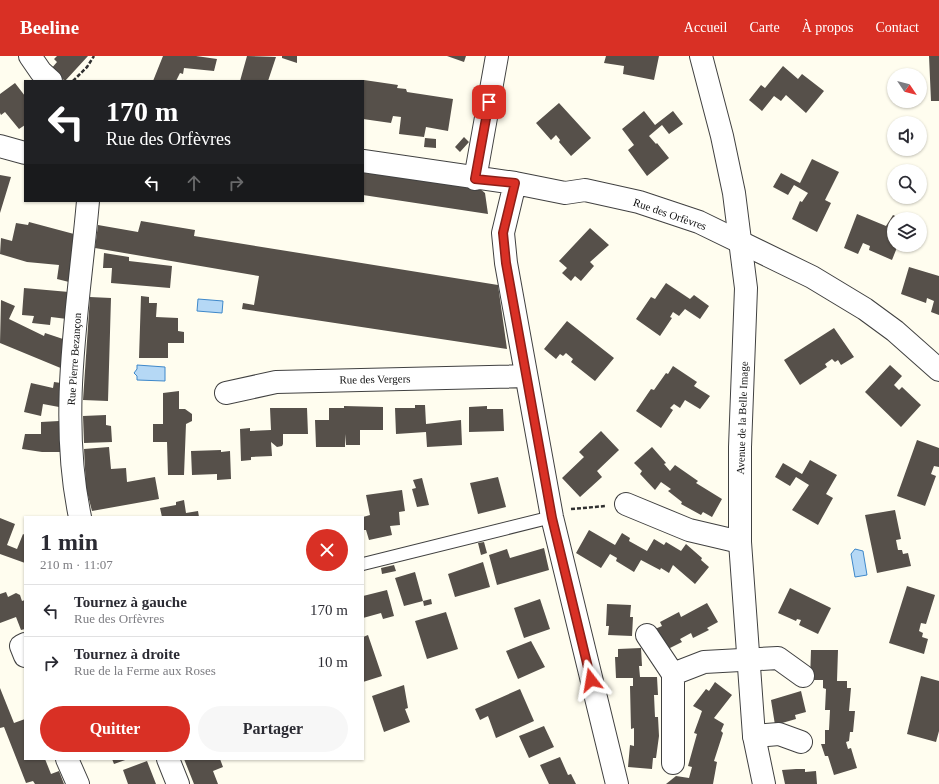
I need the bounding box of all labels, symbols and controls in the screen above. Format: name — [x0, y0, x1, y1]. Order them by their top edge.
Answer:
text: Beeline — [20, 17, 79, 38]
text: Accueil — [684, 20, 727, 35]
text: Carte — [749, 20, 780, 35]
text: À propos — [802, 20, 853, 35]
text: Contact — [875, 20, 919, 35]
north arrow — [887, 68, 927, 108]
map controls — [887, 68, 927, 252]
pin — [472, 85, 506, 119]
icon: arrive — [478, 91, 500, 113]
icon: left — [40, 96, 92, 148]
text: 170 m — [106, 96, 178, 127]
button: sound — [887, 116, 927, 156]
text: Rue des Orfèvres — [106, 129, 231, 149]
button: search — [887, 164, 927, 204]
icon: left — [141, 172, 163, 194]
icon: ahead — [183, 172, 205, 194]
icon: right — [225, 172, 247, 194]
street label: Rue des Orfèvres — [632, 196, 708, 232]
button: layers — [887, 212, 927, 252]
street label: Rue Pierre Bezançon — [65, 312, 83, 406]
street label: Avenue de la Belle Image — [734, 361, 750, 475]
street label: Rue des Vergers — [339, 372, 411, 386]
text: 1 min — [40, 529, 98, 555]
button: close — [306, 529, 348, 571]
text: 210 m · 11:07 — [40, 557, 113, 572]
text: Tournez à gauche — [74, 594, 187, 610]
icon: left — [40, 600, 62, 622]
text: 170 m — [310, 602, 348, 618]
text: Rue des Orfèvres — [74, 611, 164, 626]
text: Tournez à droite — [74, 646, 180, 662]
icon: right — [40, 652, 62, 674]
text: 10 m — [318, 654, 348, 670]
position arrow — [570, 659, 612, 701]
text: Rue de la Ferme aux Roses — [74, 663, 216, 678]
button: Quitter — [40, 706, 190, 752]
button: Partager — [198, 706, 348, 752]

